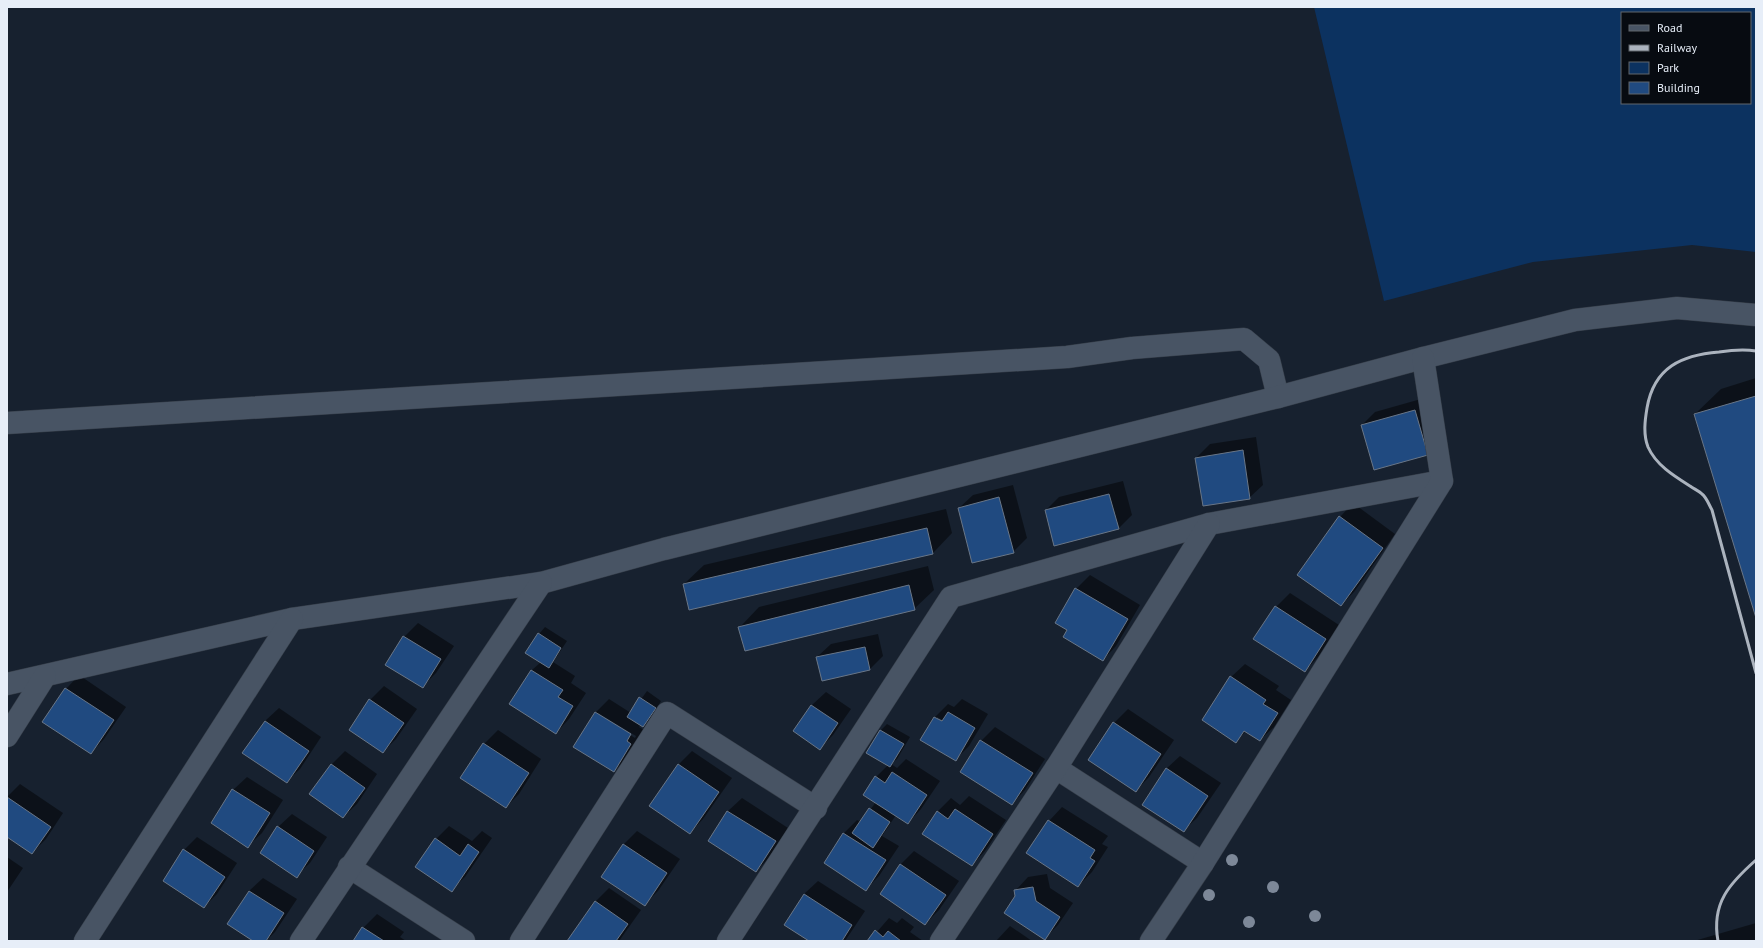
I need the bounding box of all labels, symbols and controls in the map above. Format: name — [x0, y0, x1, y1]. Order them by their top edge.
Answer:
legend — [1621, 12, 1751, 104]
text: Road — [1657, 20, 1682, 35]
text: Railway — [1657, 40, 1697, 55]
text: Park — [1657, 60, 1679, 75]
text: Building — [1657, 80, 1700, 95]

